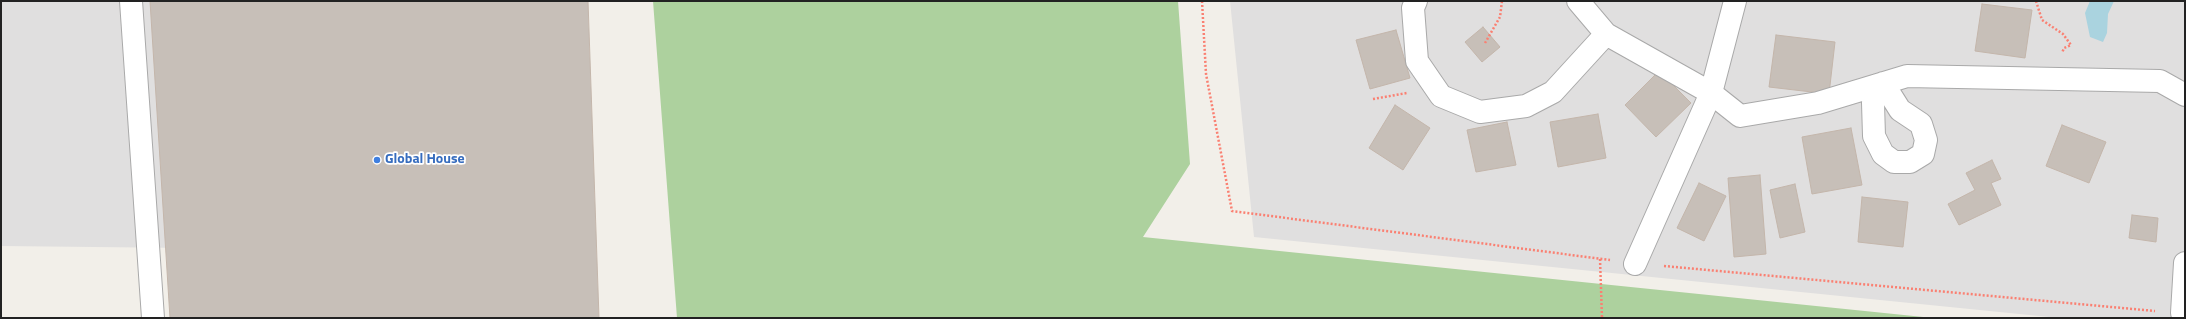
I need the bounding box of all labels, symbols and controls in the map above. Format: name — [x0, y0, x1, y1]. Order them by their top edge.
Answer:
place label: Global House — [385, 152, 465, 168]
marker: Global House — [372, 155, 382, 165]

